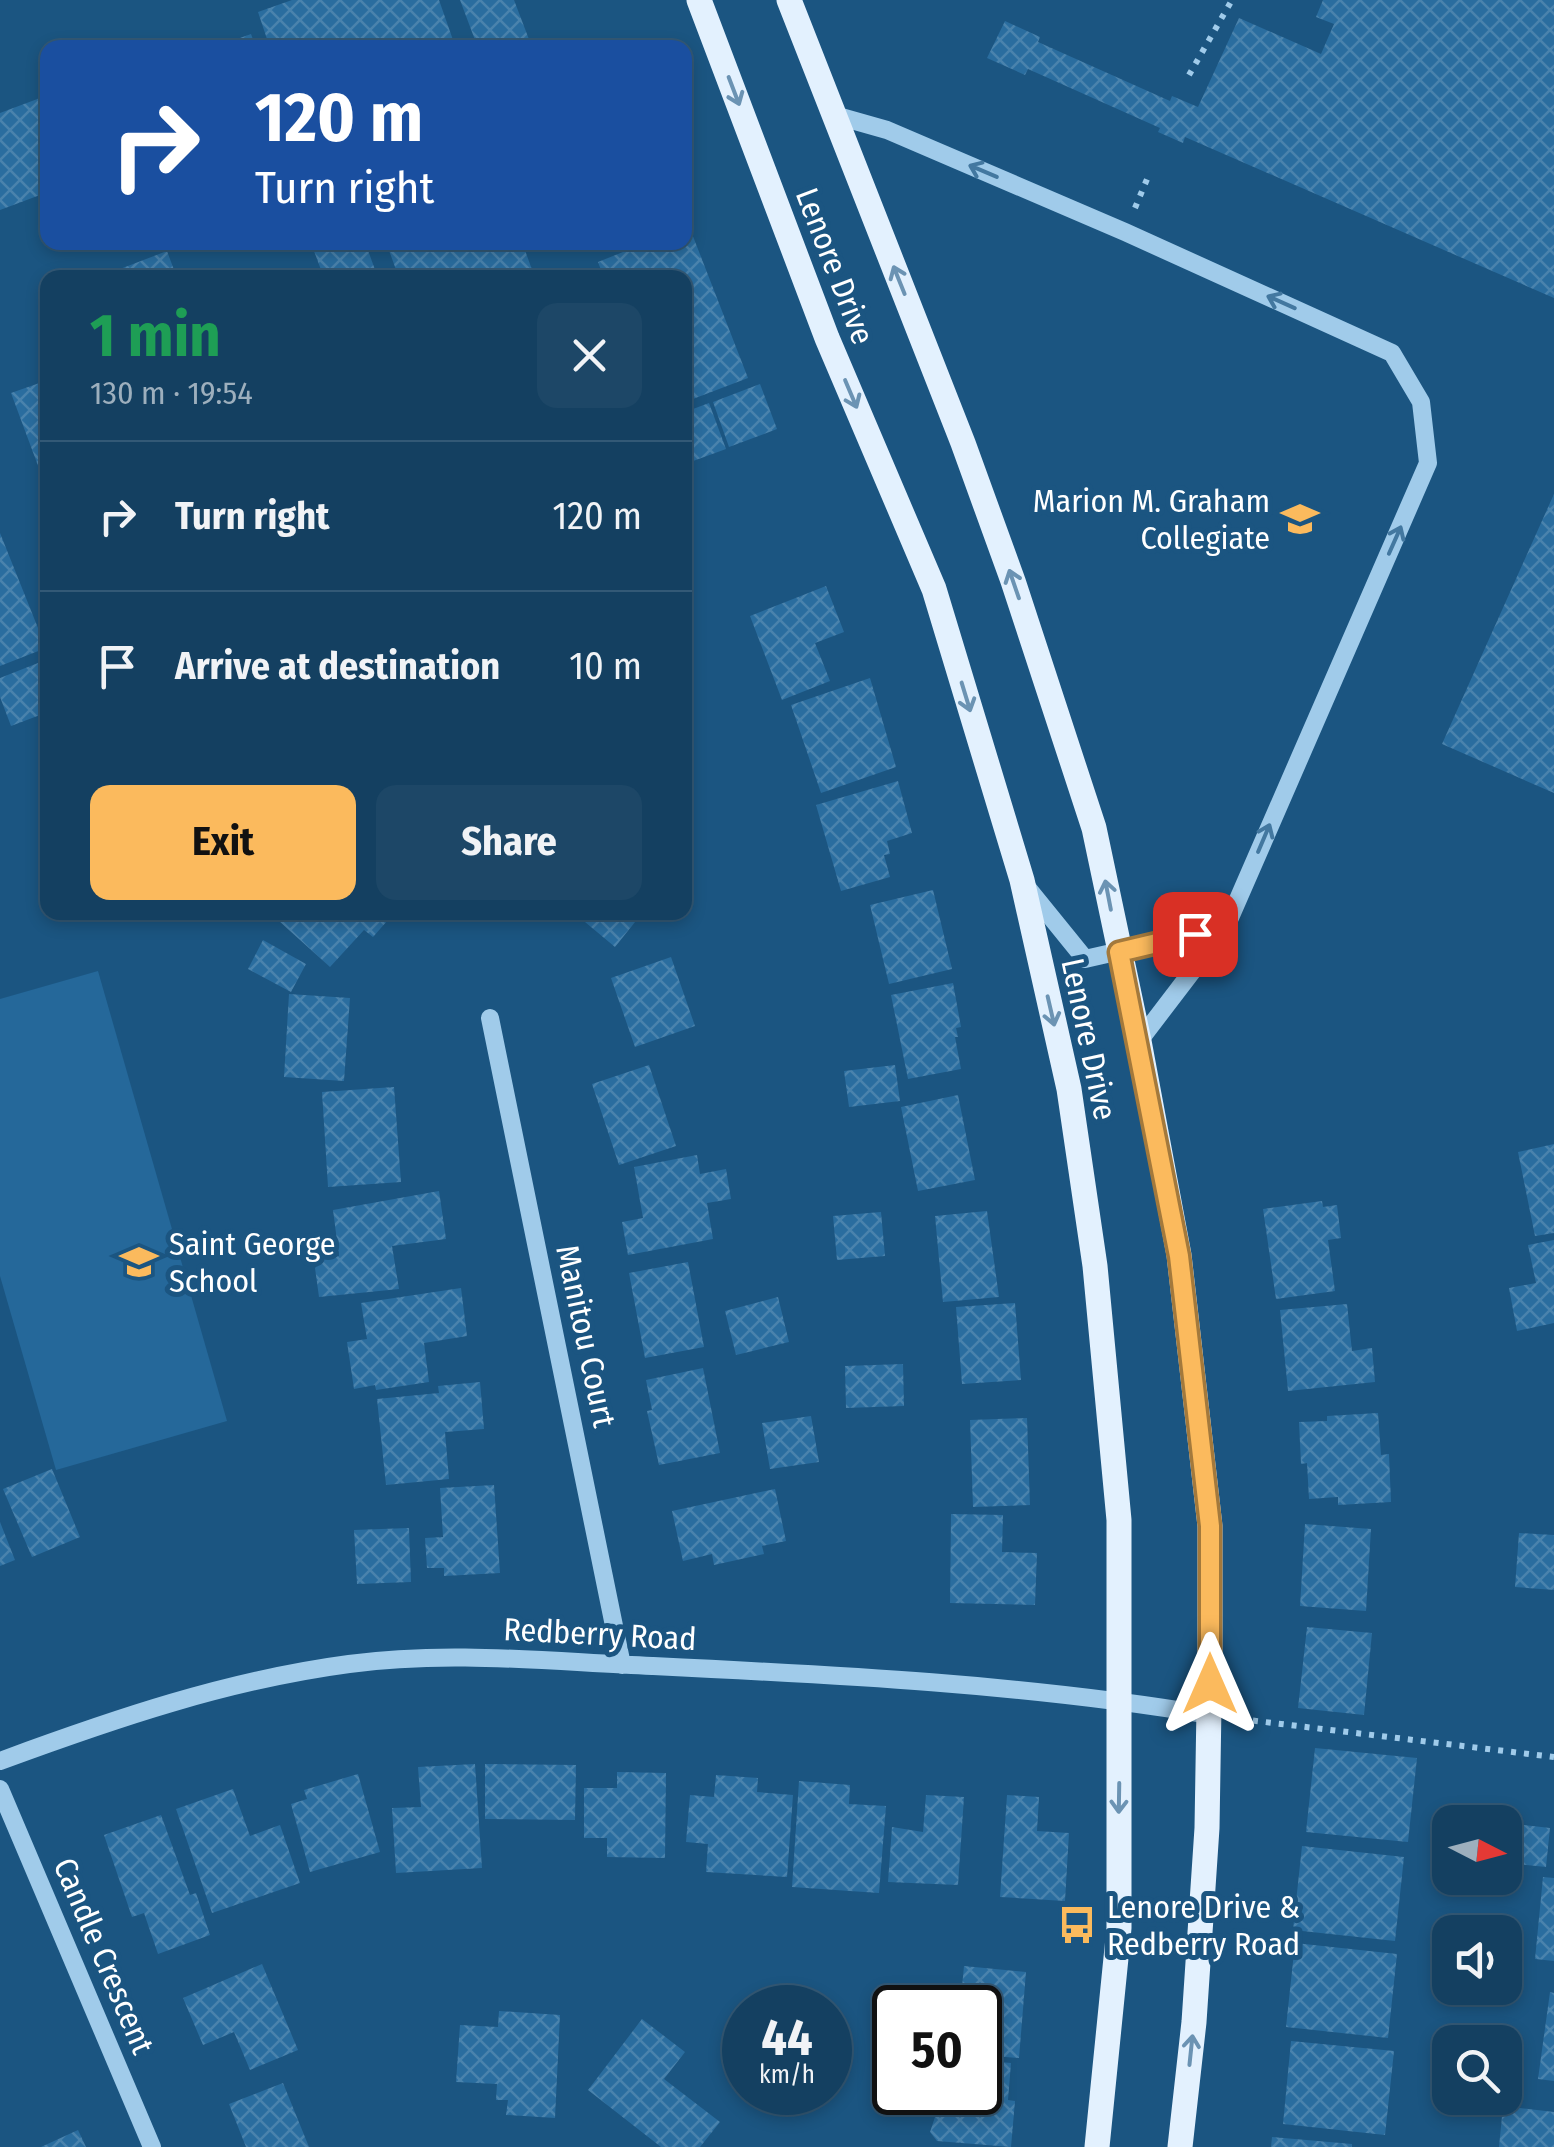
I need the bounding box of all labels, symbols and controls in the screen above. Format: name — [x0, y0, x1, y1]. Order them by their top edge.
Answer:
one-way arrow — [726, 75, 744, 106]
text: 120 m — [255, 76, 423, 160]
icon: right — [90, 80, 220, 210]
text: Turn right — [255, 161, 434, 215]
one-way arrow — [968, 161, 999, 179]
street label: Lenore Drive — [788, 182, 882, 350]
one-way arrow — [888, 265, 906, 296]
one-way arrow — [1266, 292, 1297, 310]
text: 1 min — [90, 300, 221, 372]
button: close — [537, 303, 642, 408]
text: 130 m · 19:54 — [90, 374, 253, 412]
one-way arrow — [843, 378, 861, 409]
place label: Marion M. Graham Collegiate — [1033, 482, 1270, 557]
icon: right — [90, 489, 145, 544]
text: Turn right — [175, 493, 329, 539]
text: 120 m — [552, 493, 642, 539]
school or university icon: Marion M. Graham Collegiate — [1279, 498, 1321, 540]
one-way arrow — [1386, 526, 1405, 556]
one-way arrow — [1003, 568, 1021, 600]
icon: arrive — [90, 639, 145, 694]
text: Arrive at destination — [175, 643, 500, 689]
text: 10 m — [569, 643, 642, 689]
one-way arrow — [958, 681, 976, 713]
button: Exit — [90, 785, 356, 900]
button: Share — [376, 785, 642, 900]
one-way arrow — [1256, 823, 1274, 854]
one-way arrow — [1097, 879, 1116, 911]
pin — [1153, 892, 1238, 977]
icon: arrive — [1168, 907, 1223, 962]
street label: Lenore Drive — [1053, 955, 1125, 1123]
one-way arrow — [1043, 994, 1062, 1026]
place label: Saint George School — [169, 1225, 336, 1300]
school or university icon: Saint George School — [118, 1241, 160, 1283]
street label: Manitou Court — [548, 1241, 624, 1431]
street label: Redberry Road — [503, 1610, 697, 1658]
position arrow — [1158, 1632, 1262, 1736]
one-way arrow — [1110, 1780, 1128, 1813]
north arrow — [1432, 1805, 1522, 1895]
map controls — [1432, 1805, 1522, 2115]
street label: Candle Crescent — [46, 1852, 163, 2060]
place label: Lenore Drive & Redberry Road — [1107, 1888, 1300, 1963]
bus stop icon: Lenore Drive & Redberry Road — [1056, 1904, 1098, 1946]
button: sound — [1432, 1915, 1522, 2005]
speed limit sign: 50 — [872, 1985, 1002, 2115]
text: 44 — [761, 2008, 813, 2068]
button: search — [1432, 2025, 1522, 2115]
one-way arrow — [1182, 2034, 1201, 2067]
text: km/h — [759, 2060, 815, 2090]

